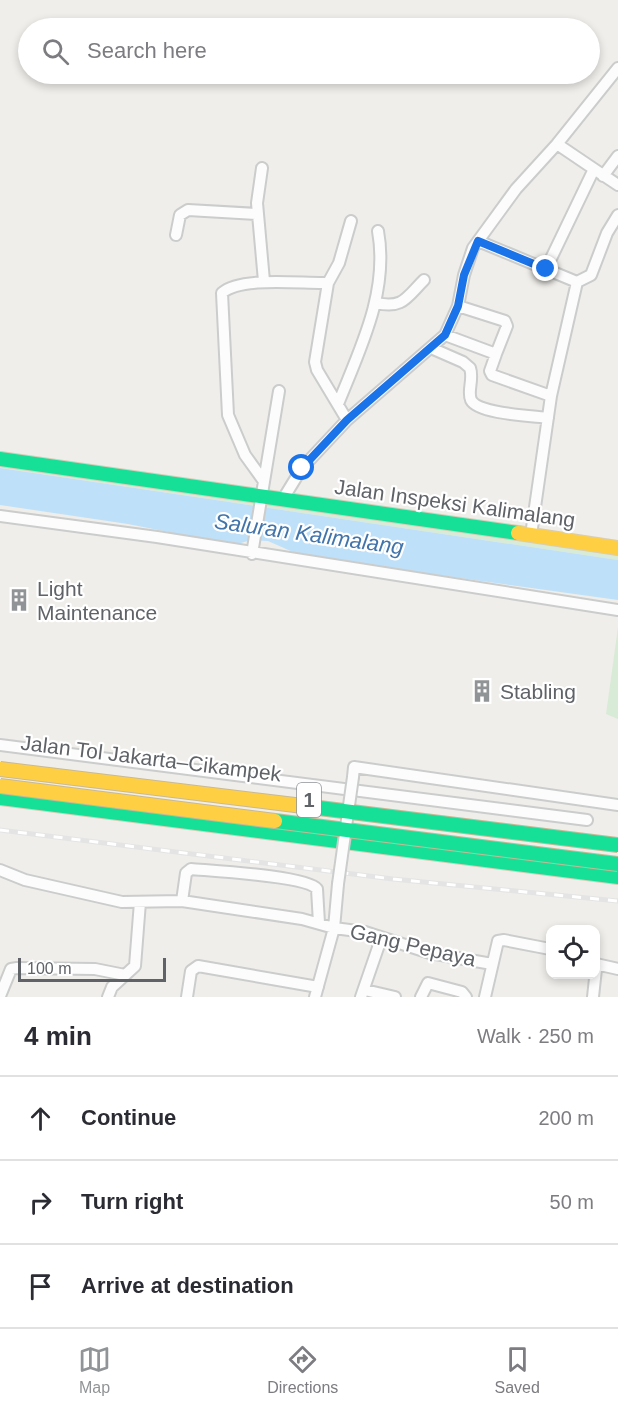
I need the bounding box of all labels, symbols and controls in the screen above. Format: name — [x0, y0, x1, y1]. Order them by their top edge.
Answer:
search box — [18, 18, 600, 84]
icon: search — [39, 35, 72, 68]
text: Search here — [87, 38, 207, 63]
route end — [532, 255, 558, 281]
route start — [288, 454, 314, 480]
street label: Jalan Inspeksi Kalimalang — [333, 475, 577, 531]
water label: Saluran Kalimalang — [213, 508, 406, 560]
place label: Light Maintenance — [37, 577, 157, 624]
building icon: Light Maintenance — [6, 587, 32, 613]
building icon: Stabling — [469, 678, 495, 704]
place label: Stabling — [500, 680, 576, 703]
street label: Jalan Tol Jakarta–Cikampek — [19, 731, 283, 785]
road number: 1 — [297, 783, 321, 817]
street label: Gang Pepaya — [348, 919, 478, 971]
map controls — [546, 925, 600, 979]
button: locate — [546, 925, 600, 979]
scale bar — [18, 955, 166, 982]
text: 100 m — [27, 960, 71, 977]
text: 4 min — [24, 1021, 92, 1051]
text: Walk · 250 m — [477, 1025, 594, 1047]
icon: ahead — [24, 1102, 57, 1135]
text: Continue — [81, 1105, 176, 1130]
text: 200 m — [538, 1107, 594, 1129]
icon: right — [24, 1186, 57, 1219]
text: Turn right — [81, 1189, 183, 1214]
text: 50 m — [550, 1191, 594, 1213]
icon: arrive — [24, 1270, 57, 1303]
text: Arrive at destination — [81, 1273, 294, 1298]
tab: Map — [78, 1343, 111, 1397]
tab: Directions — [267, 1343, 338, 1397]
tab: Saved — [495, 1343, 540, 1397]

